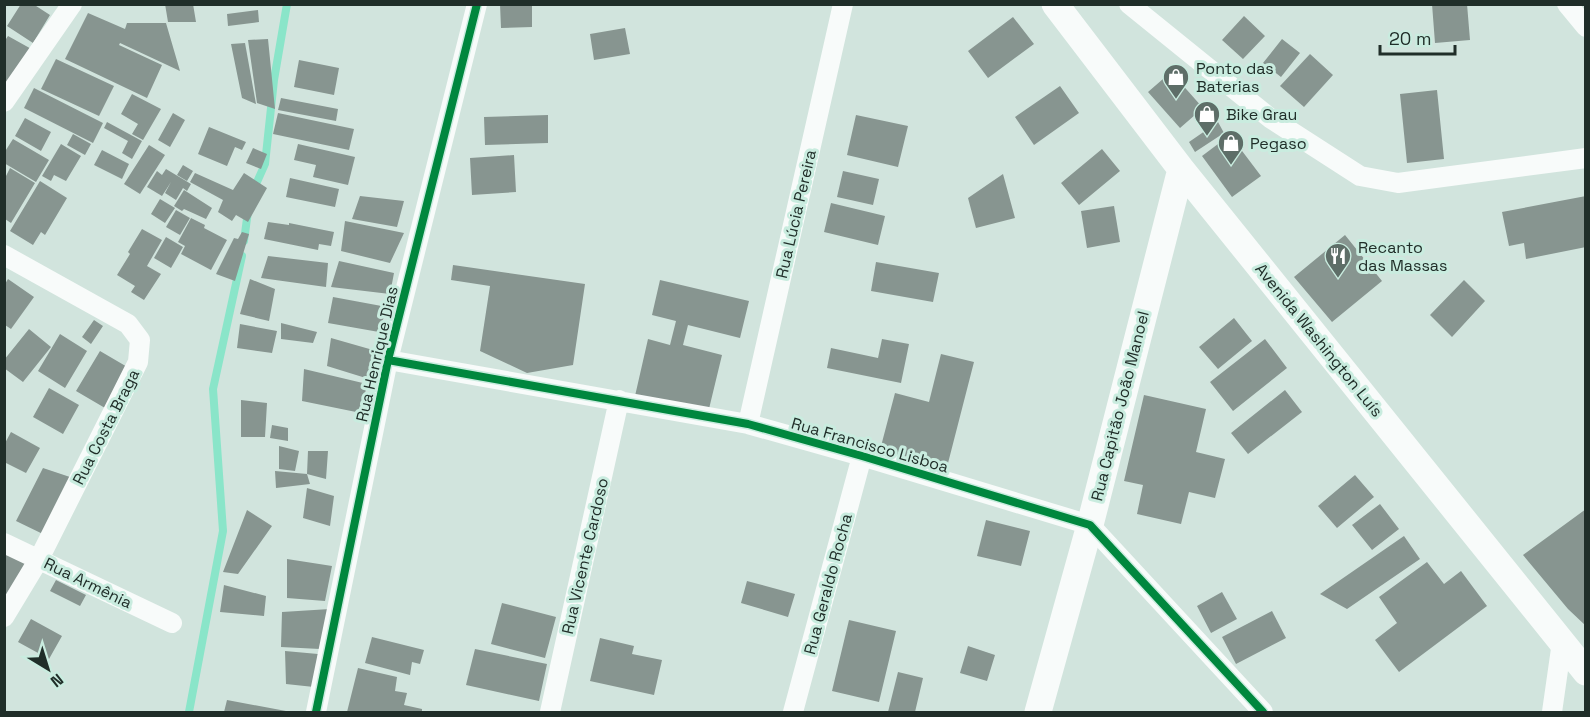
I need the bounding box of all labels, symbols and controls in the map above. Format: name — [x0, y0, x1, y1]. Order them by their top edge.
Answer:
scale bar — [1380, 18, 1455, 56]
text: 20 m — [1389, 27, 1432, 50]
place label: Ponto das Baterias — [1196, 58, 1274, 97]
shop icon: Ponto das Baterias — [1161, 62, 1191, 100]
shop icon: Bike Grau — [1192, 99, 1222, 137]
place label: Bike Grau — [1226, 104, 1297, 125]
shop icon: Pegaso — [1216, 128, 1246, 166]
place label: Pegaso — [1250, 133, 1307, 154]
street label: Rua Lúcia Pereira — [771, 148, 821, 280]
place label: Recanto das Massas — [1358, 237, 1447, 276]
restaurant icon: Recanto das Massas — [1323, 241, 1353, 279]
street label: Avenida Washington Luís — [1251, 259, 1387, 421]
street label: Rua Henrique Dias — [351, 284, 403, 424]
street label: Rua Capitão João Manoel — [1086, 309, 1154, 503]
street label: Rua Costa Braga — [68, 366, 144, 488]
street label: Rua Francisco Lisboa — [789, 413, 951, 477]
street label: Rua Vicente Cardoso — [557, 476, 613, 636]
street label: Rua Geraldo Rocha — [799, 511, 857, 657]
street label: Rua Armênia — [41, 553, 135, 613]
north arrow — [18, 639, 78, 699]
text: N — [46, 669, 68, 692]

